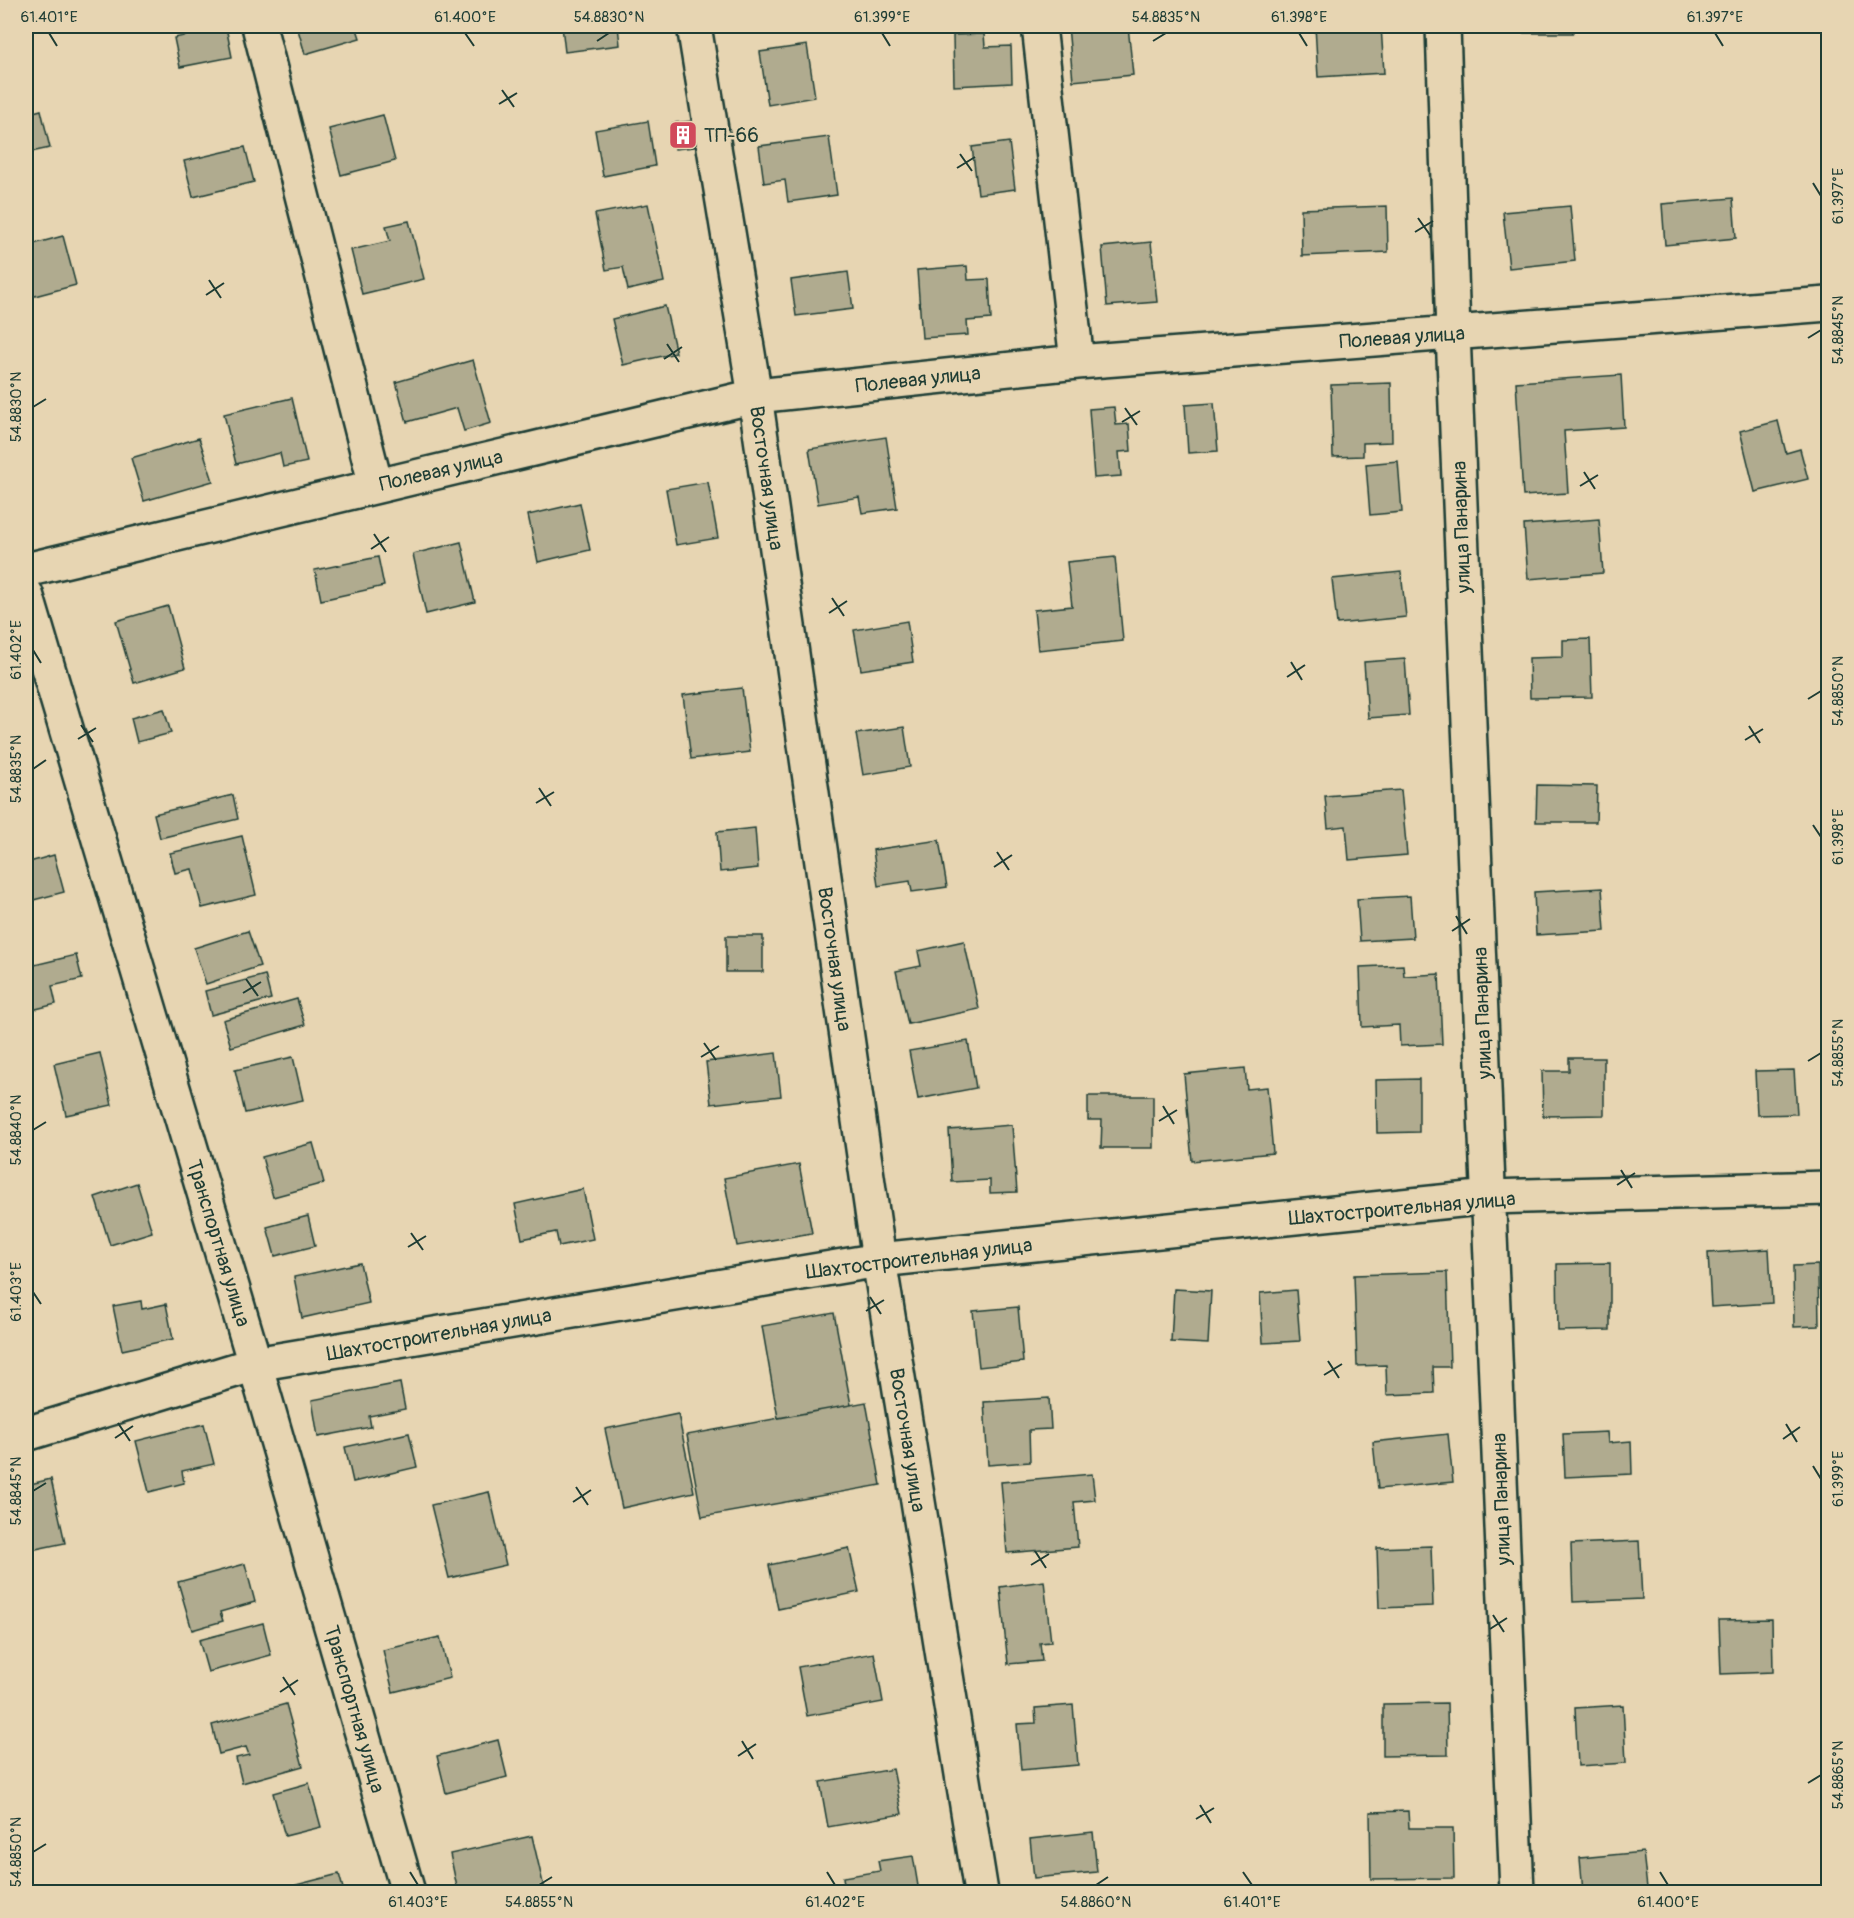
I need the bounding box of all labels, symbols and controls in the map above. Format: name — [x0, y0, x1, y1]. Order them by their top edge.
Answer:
text: 61.401°E — [20, 8, 78, 27]
text: 61.400°E — [434, 8, 496, 27]
text: 54.8830°N — [574, 8, 644, 27]
text: 61.399°E — [854, 8, 910, 27]
text: 54.8835°N — [1132, 8, 1200, 27]
text: 61.398°E — [1271, 8, 1327, 27]
text: 61.397°E — [1687, 8, 1743, 27]
building icon: ТП-66 — [667, 119, 699, 151]
place label: ТП-66 — [704, 123, 759, 148]
text: 61.397°E — [1829, 168, 1848, 224]
text: 54.8845°N — [1829, 296, 1848, 364]
street label: Полевая улица — [1338, 321, 1466, 354]
street label: Полевая улица — [854, 360, 982, 399]
text: 54.8830°N — [7, 372, 26, 442]
street label: Восточная улица — [744, 404, 789, 552]
street label: Полевая улица — [377, 444, 505, 497]
street label: улица Панарина — [1447, 460, 1476, 595]
text: 61.402°E — [7, 620, 26, 680]
text: 54.8850°N — [1829, 656, 1848, 726]
text: 54.8835°N — [7, 735, 26, 803]
text: 61.398°E — [1829, 809, 1848, 865]
street label: Восточная улица — [812, 885, 857, 1033]
street label: улица Панарина — [1468, 946, 1497, 1081]
text: 54.8855°N — [1829, 1019, 1848, 1087]
text: 54.8840°N — [7, 1095, 26, 1165]
street label: Транспортная улица — [181, 1157, 256, 1330]
street label: Шахтостроительная улица — [1288, 1186, 1517, 1231]
street label: Шахтостроительная улица — [805, 1232, 1034, 1285]
text: 61.403°E — [7, 1262, 26, 1322]
street label: Шахтостроительная улица — [325, 1302, 553, 1367]
street label: Восточная улица — [884, 1366, 931, 1514]
street label: улица Панарина — [1487, 1432, 1516, 1567]
text: 61.399°E — [1829, 1451, 1848, 1507]
text: 54.8845°N — [7, 1457, 26, 1525]
street label: Транспортная улица — [319, 1622, 390, 1796]
text: 54.8865°N — [1829, 1741, 1848, 1809]
text: 54.8850°N — [7, 1817, 26, 1887]
text: 61.403°E — [388, 1893, 448, 1912]
text: 54.8855°N — [505, 1893, 573, 1912]
text: 61.402°E — [805, 1893, 865, 1912]
text: 54.8860°N — [1061, 1893, 1131, 1912]
text: 61.401°E — [1223, 1893, 1281, 1912]
text: 61.400°E — [1637, 1893, 1699, 1912]

